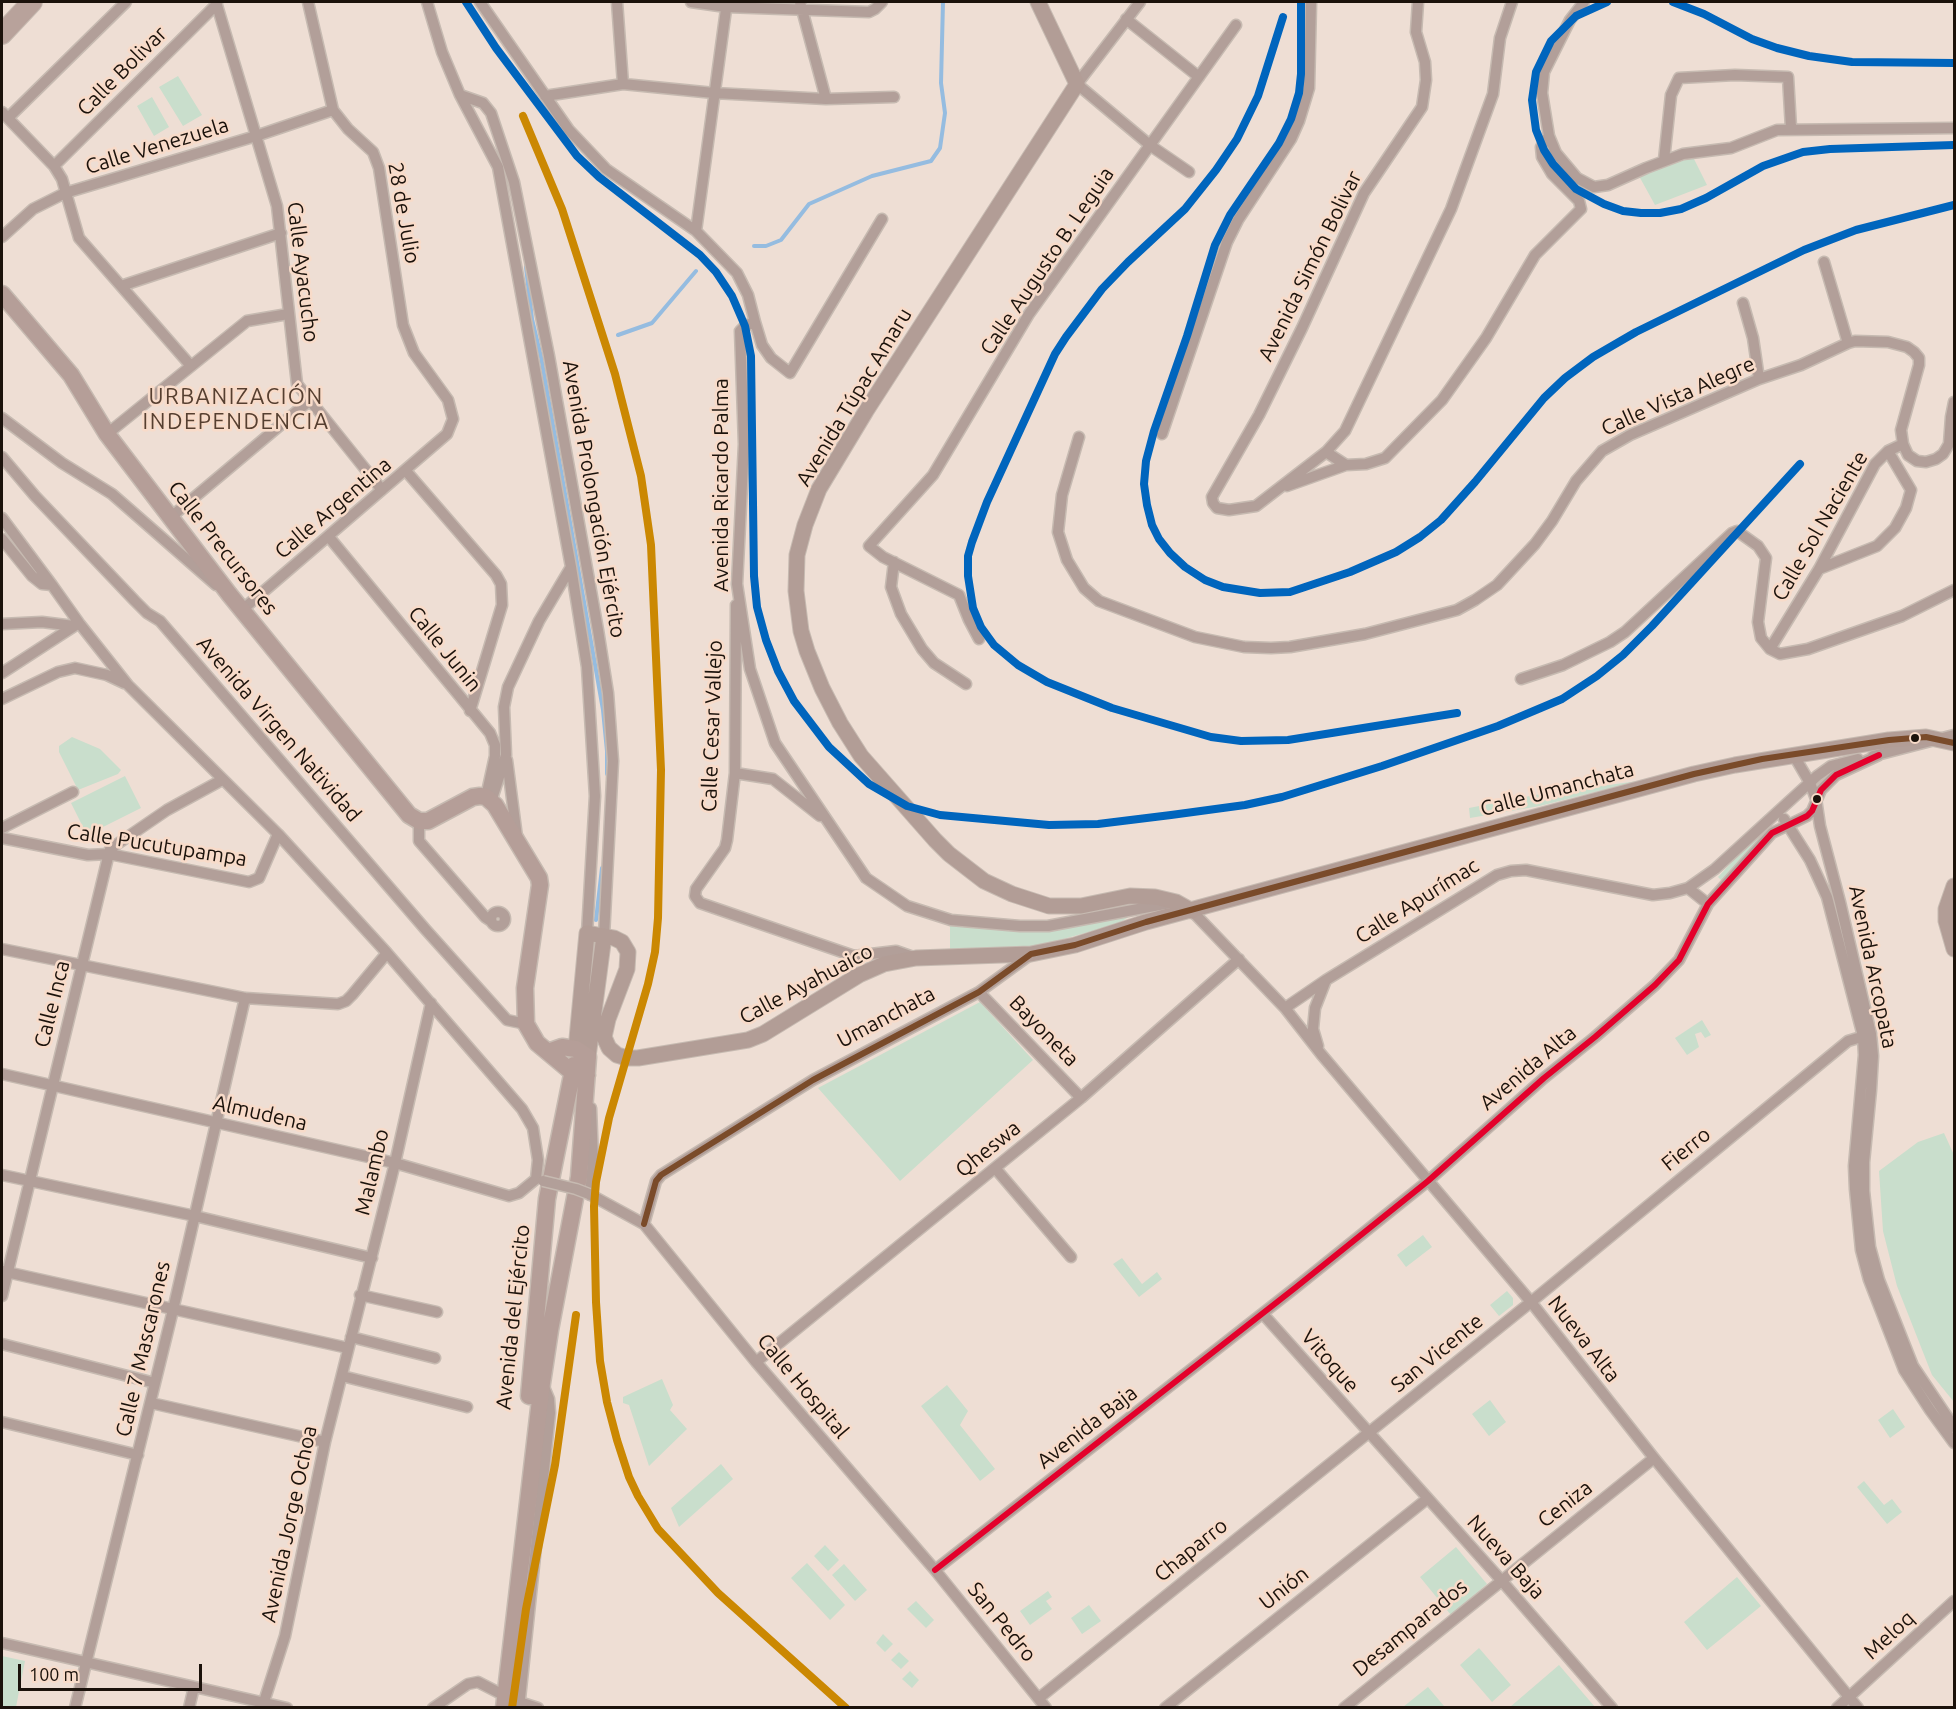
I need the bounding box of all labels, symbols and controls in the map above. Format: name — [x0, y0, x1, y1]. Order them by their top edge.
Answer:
street label: Calle Bolivar — [72, 21, 172, 121]
street label: Calle Venezuela — [82, 112, 232, 180]
street label: 28 de Julio — [383, 160, 425, 266]
street label: Calle Augusto B. Leguia — [975, 162, 1119, 360]
street label: Avenida Simón Bolivar — [1253, 167, 1367, 365]
street label: Calle Ayacucho — [282, 200, 324, 344]
street label: Avenida Túpac Amaru — [791, 303, 917, 491]
street label: Calle Vista Alegre — [1597, 351, 1759, 441]
street label: Avenida Prolongación Ejército — [557, 358, 631, 640]
street label: Avenida Ricardo Palma — [708, 378, 734, 592]
district label: URBANIZACIÓN INDEPENDENCIA — [143, 384, 329, 436]
street label: Calle Sol Naciente — [1767, 447, 1873, 605]
street label: Calle Argentina — [270, 452, 396, 564]
street label: Calle Precursores — [163, 476, 283, 620]
street label: Calle Junin — [403, 601, 487, 697]
street label: Avenida Virgen Natividad — [192, 631, 366, 827]
street label: Calle Cesar Vallejo — [696, 640, 728, 812]
unlabelled marker — [1909, 732, 1921, 744]
street label: Calle Umanchata — [1477, 756, 1637, 822]
unlabelled marker — [1811, 793, 1823, 805]
street label: Calle Pucutupampa — [65, 818, 249, 872]
street label: Calle Apurímac — [1351, 853, 1483, 949]
street label: Avenida Arcopata — [1843, 883, 1903, 1051]
street label: Calle Ayahuaico — [735, 938, 877, 1030]
street label: Calle Inca — [29, 958, 75, 1050]
street label: Umanchata — [833, 981, 939, 1053]
street label: Bayoneta — [1004, 990, 1084, 1072]
street label: Avenida Alta — [1475, 1020, 1581, 1116]
street label: Almudena — [210, 1090, 310, 1136]
street label: Qheswa — [951, 1115, 1025, 1183]
street label: Fierro — [1656, 1122, 1716, 1176]
street label: Malambo — [350, 1126, 394, 1218]
street label: Avenida del Ejército — [491, 1223, 535, 1411]
street label: Calle 7 Mascarones — [111, 1259, 175, 1439]
street label: Nueva Alta — [1542, 1291, 1626, 1387]
street label: San Vicente — [1386, 1308, 1488, 1398]
street label: Vitoque — [1296, 1324, 1364, 1398]
street label: Calle Hospital — [752, 1328, 854, 1444]
street label: Avenida Baja — [1032, 1380, 1142, 1474]
street label: Avenida Jorge Ochoa — [256, 1423, 322, 1625]
street label: Ceniza — [1533, 1475, 1597, 1533]
street label: Nueva Baja — [1462, 1510, 1550, 1604]
street label: Chaparro — [1149, 1513, 1233, 1587]
street label: Unión — [1254, 1561, 1314, 1615]
street label: Desamparados — [1348, 1574, 1472, 1682]
street label: San Pedro — [962, 1577, 1042, 1667]
street label: Meloq — [1858, 1605, 1920, 1665]
scale bar — [21, 1652, 206, 1690]
text: 100 m — [29, 1664, 79, 1684]

